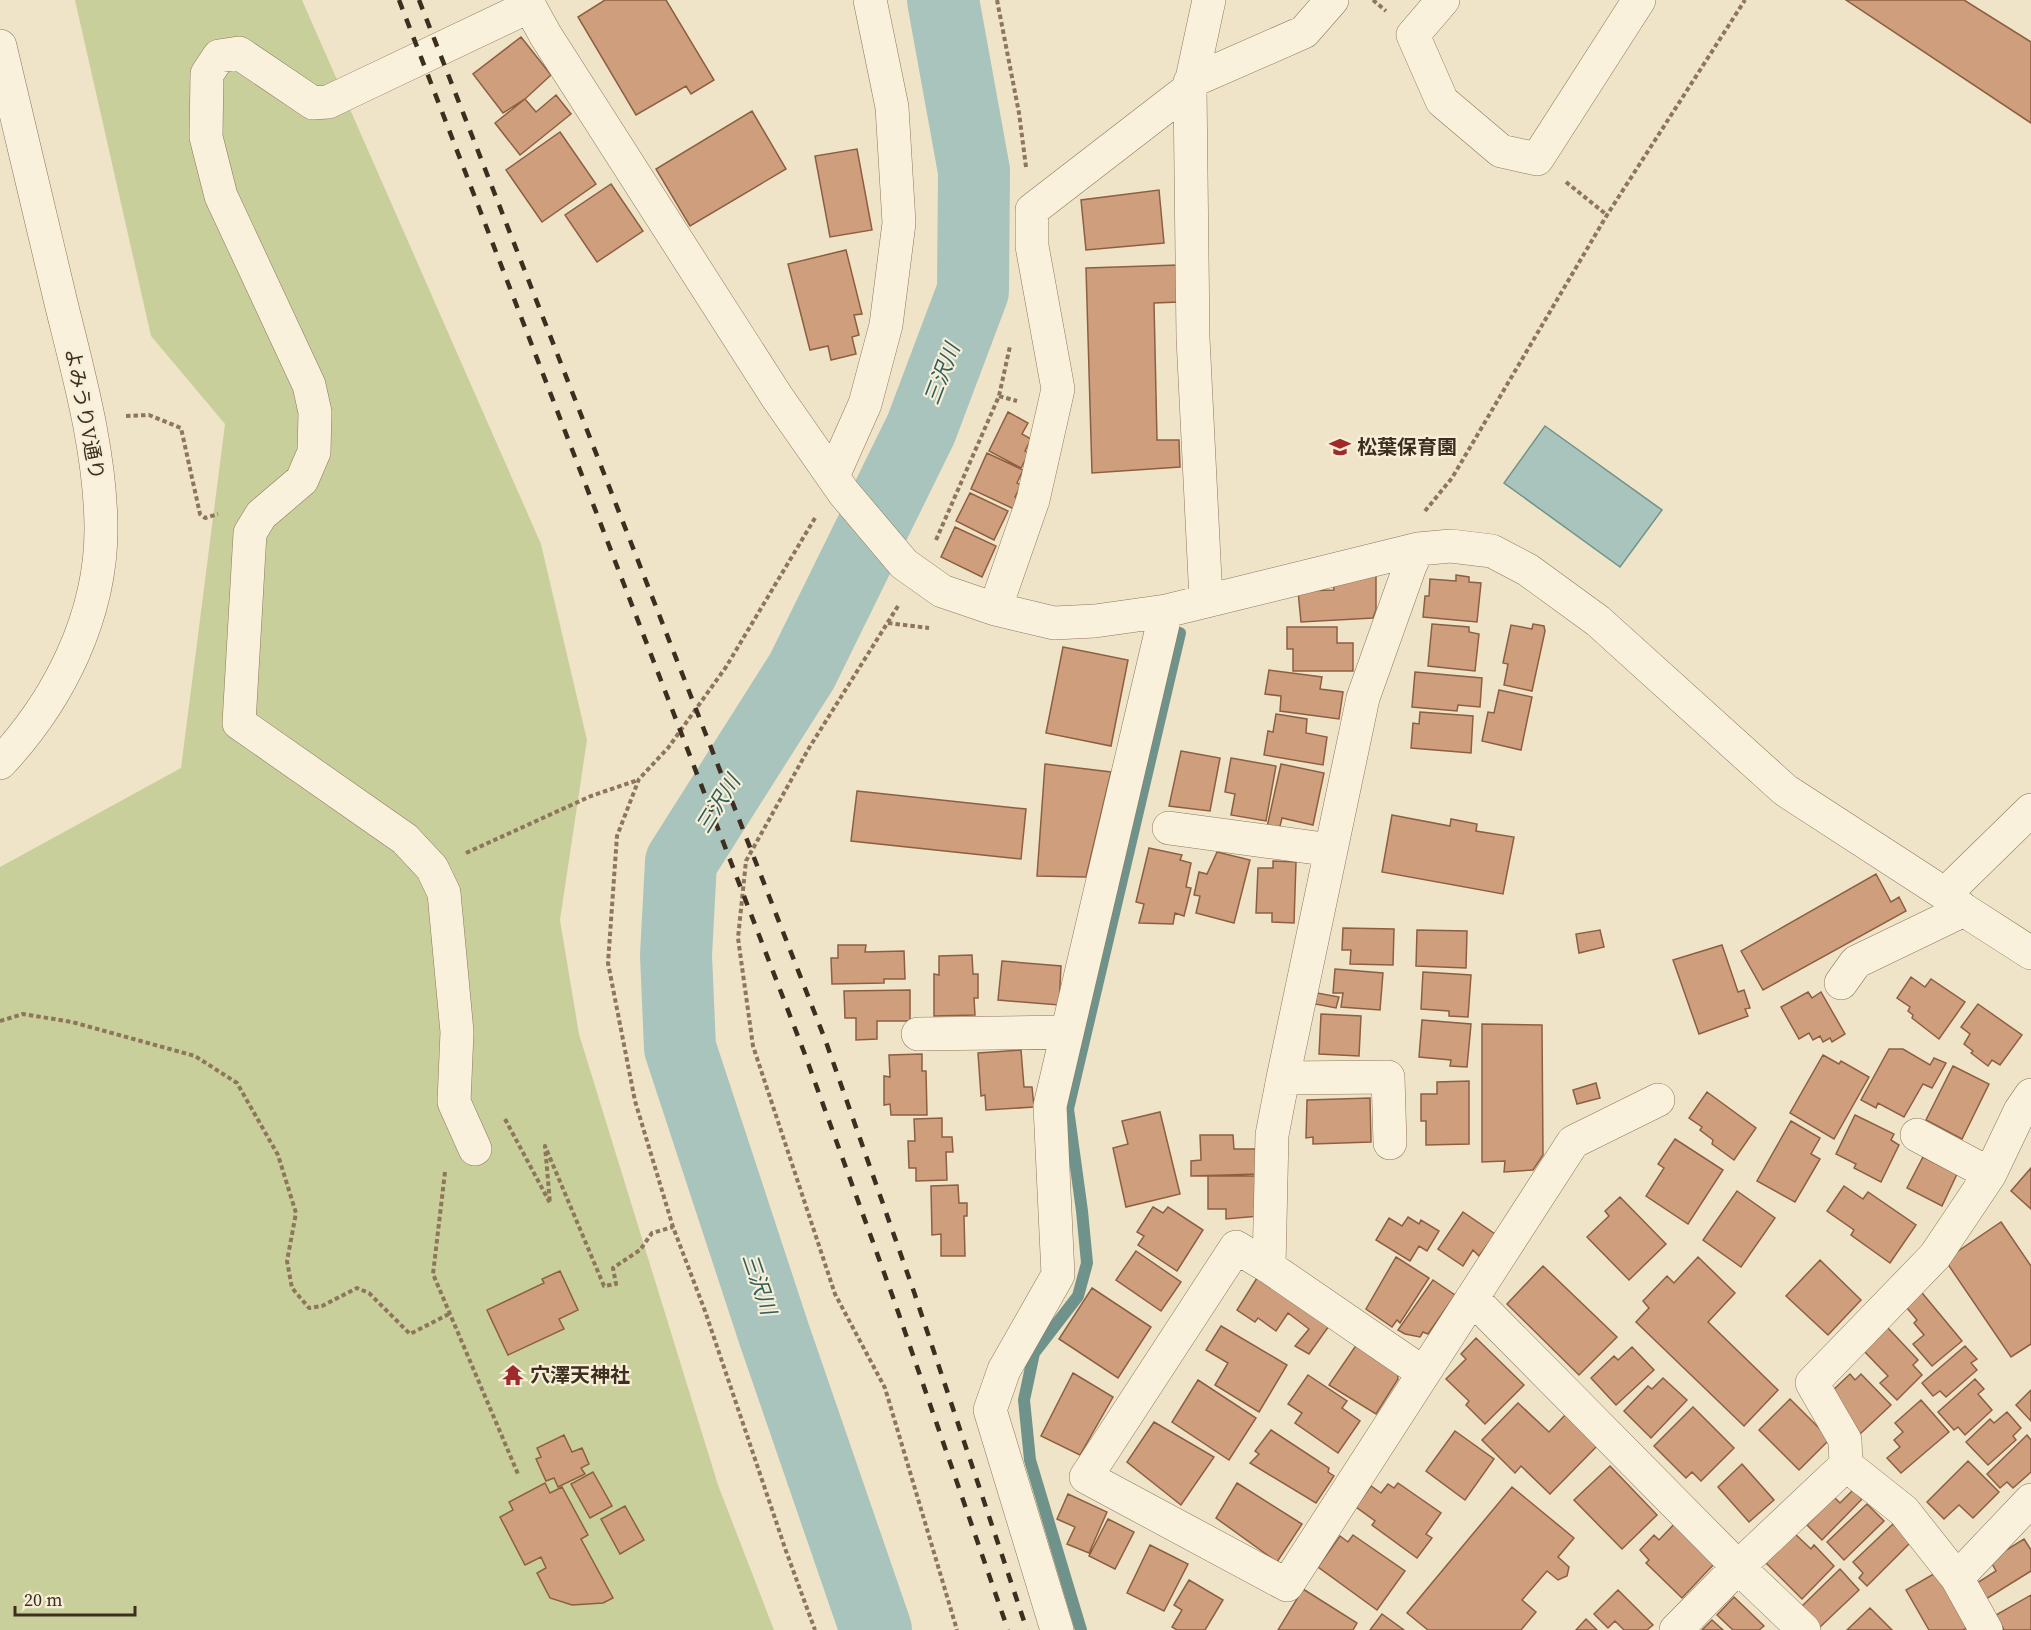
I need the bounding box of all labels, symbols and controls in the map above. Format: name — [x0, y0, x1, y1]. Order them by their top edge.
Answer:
water label: 三沢川 — [917, 337, 967, 408]
street label: よみうりV通り — [59, 346, 111, 482]
place label: 松葉保育園 — [1357, 433, 1457, 461]
school or university icon: 松葉保育園 — [1328, 435, 1352, 459]
water label: 三沢川 — [689, 768, 748, 838]
water label: 三沢川 — [736, 1249, 784, 1320]
place label: 穴澤天神社 — [530, 1361, 630, 1389]
temple icon: 穴澤天神社 — [501, 1363, 525, 1387]
scale bar — [15, 1579, 135, 1617]
text: 20 m — [24, 1587, 62, 1612]

